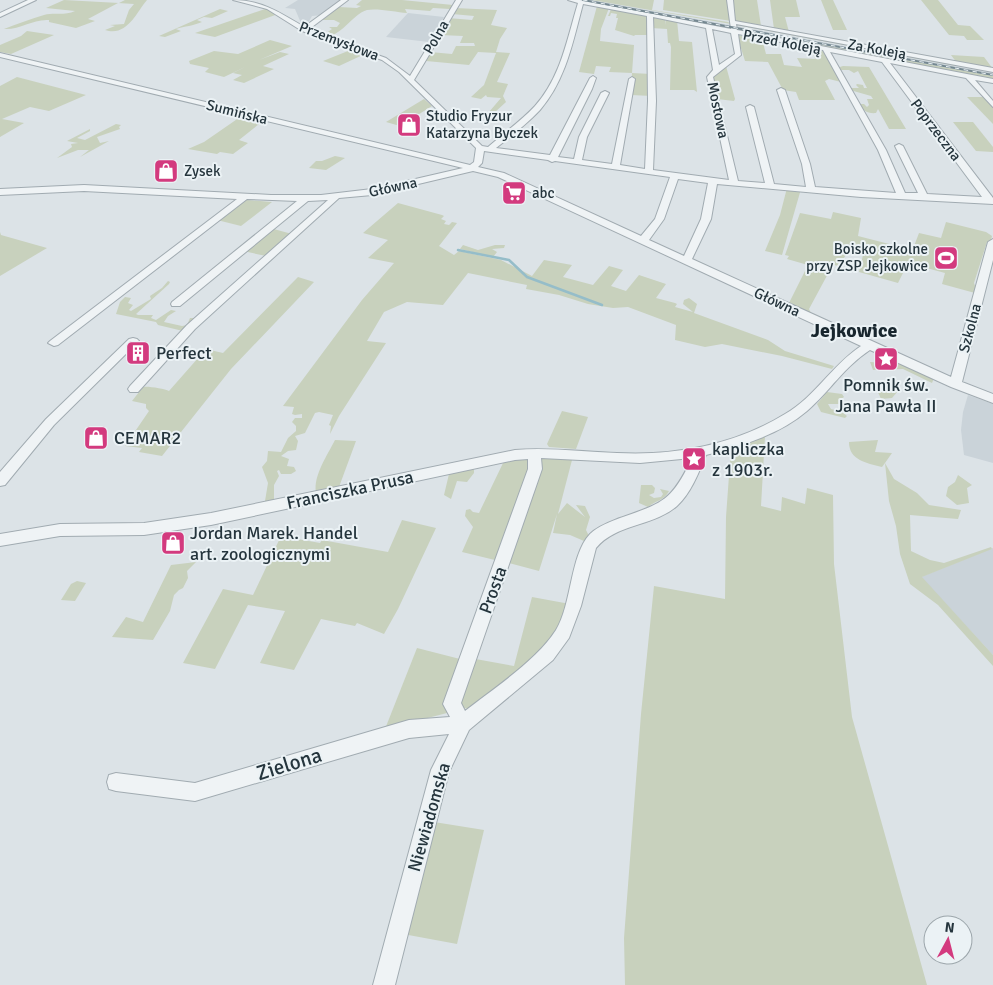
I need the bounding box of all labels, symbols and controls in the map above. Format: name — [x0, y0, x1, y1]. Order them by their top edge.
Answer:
street label: Polna — [419, 17, 453, 57]
street label: Przemysłowa — [296, 18, 382, 64]
street label: Przed Koleją — [741, 26, 823, 58]
street label: Za Koleją — [846, 35, 908, 63]
street label: Mostowa — [703, 80, 733, 140]
street label: Poprzeczna — [907, 95, 965, 165]
street label: Sumińska — [205, 96, 269, 128]
place label: Studio Fryzur Katarzyna Byczek — [426, 107, 538, 142]
shop icon: Studio Fryzur Katarzyna Byczek — [396, 112, 422, 138]
shop icon: Zysek — [153, 158, 179, 184]
place label: Zysek — [184, 162, 221, 180]
street label: Główna — [367, 173, 419, 201]
supermarket icon: abc — [501, 180, 527, 206]
place label: abc — [532, 184, 555, 202]
place label: Boisko szkolne przy ZSP Jejkowice — [806, 240, 928, 275]
sports icon: Boisko szkolne przy ZSP Jejkowice — [933, 245, 959, 271]
street label: Główna — [751, 284, 803, 320]
street label: Szkolna — [955, 301, 985, 355]
district label: Jejkowice — [811, 318, 897, 343]
building icon: Perfect — [125, 340, 151, 366]
place label: Perfect — [156, 342, 212, 364]
place icon: Pomnik św. Jana Pawła II — [873, 346, 899, 372]
place label: Pomnik św. Jana Pawła II — [835, 374, 937, 417]
shop icon: CEMAR2 — [83, 425, 109, 451]
place label: CEMAR2 — [114, 427, 181, 449]
place label: kapliczka z 1903r. — [712, 438, 784, 481]
place icon: kapliczka z 1903r. — [681, 446, 707, 472]
street label: Franciszka Prusa — [284, 466, 416, 514]
place label: Jordan Marek. Handel art. zoologicznymi — [190, 522, 358, 565]
shop icon: Jordan Marek. Handel art. zoologicznymi — [160, 530, 186, 556]
street label: Prosta — [474, 563, 512, 617]
street label: Zielona — [253, 742, 325, 786]
street label: Niewiadomska — [403, 760, 455, 874]
north arrow — [923, 915, 973, 965]
text: N — [944, 919, 955, 937]

